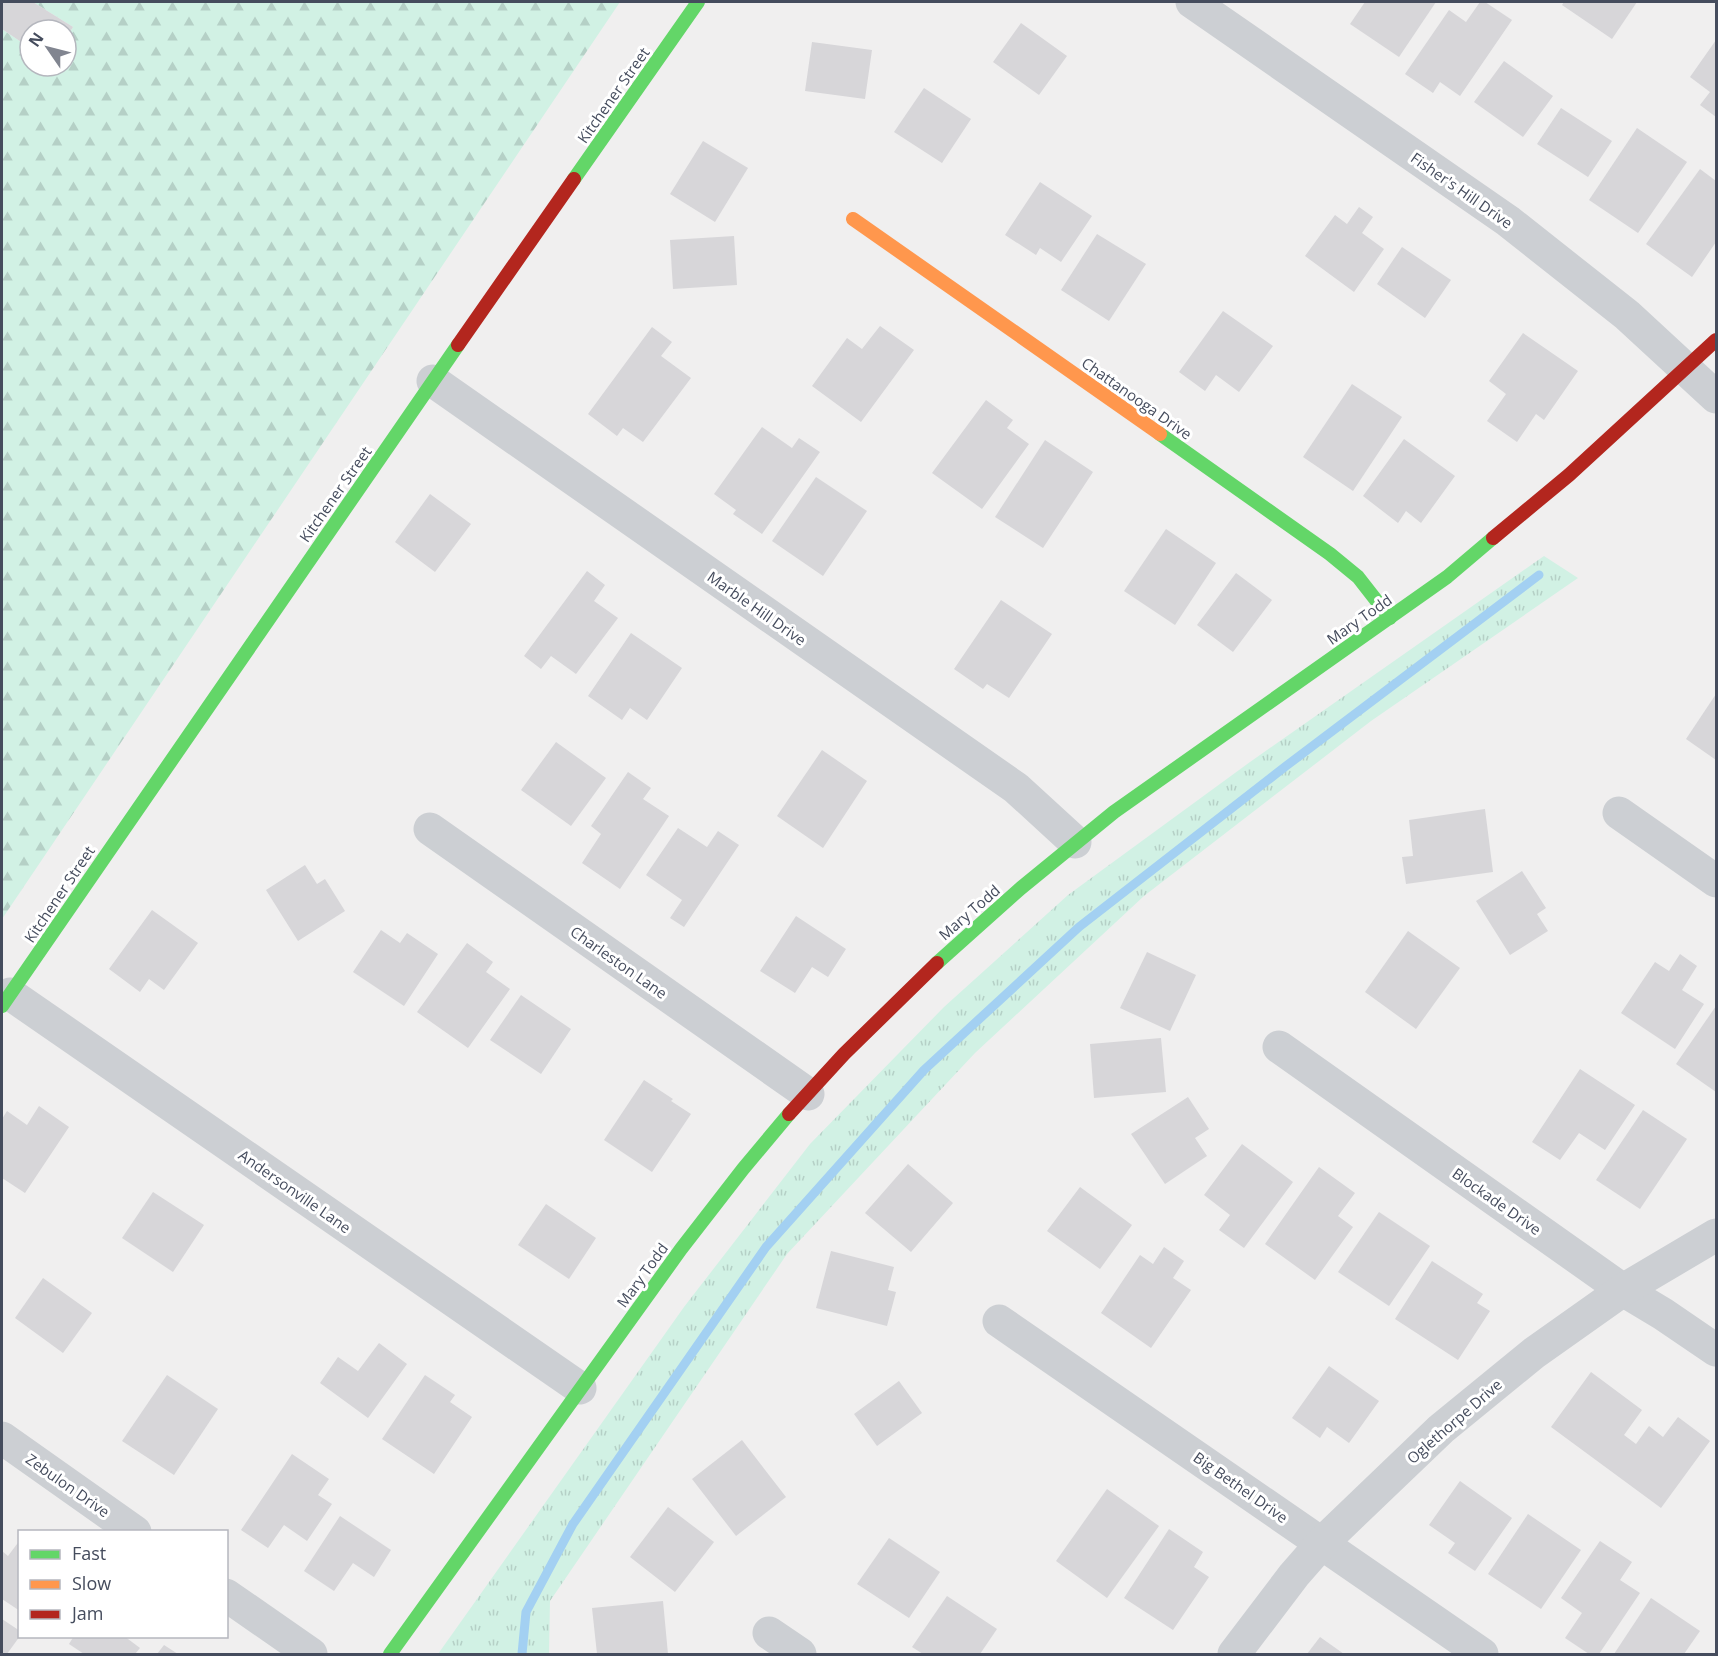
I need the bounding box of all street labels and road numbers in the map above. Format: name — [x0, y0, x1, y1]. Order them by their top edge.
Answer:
street label: Kitchener Street — [572, 43, 654, 147]
street label: Fisher's Hill Drive — [1407, 147, 1517, 233]
street label: Chattanooga Drive — [1078, 352, 1196, 444]
street label: Kitchener Street — [294, 442, 376, 546]
street label: Marble Hill Drive — [704, 566, 810, 650]
street label: Mary Todd — [1323, 589, 1395, 649]
street label: Kitchener Street — [19, 842, 99, 946]
street label: Mary Todd — [934, 880, 1004, 944]
street label: Charleston Lane — [567, 921, 671, 1003]
street label: Andersonville Lane — [235, 1145, 355, 1237]
street label: Blockade Drive — [1449, 1163, 1545, 1239]
street label: Mary Todd — [612, 1239, 672, 1311]
street label: Oglethorpe Drive — [1402, 1374, 1506, 1468]
street label: Big Bethel Drive — [1190, 1447, 1292, 1527]
street label: Zebulon Drive — [22, 1449, 114, 1521]

